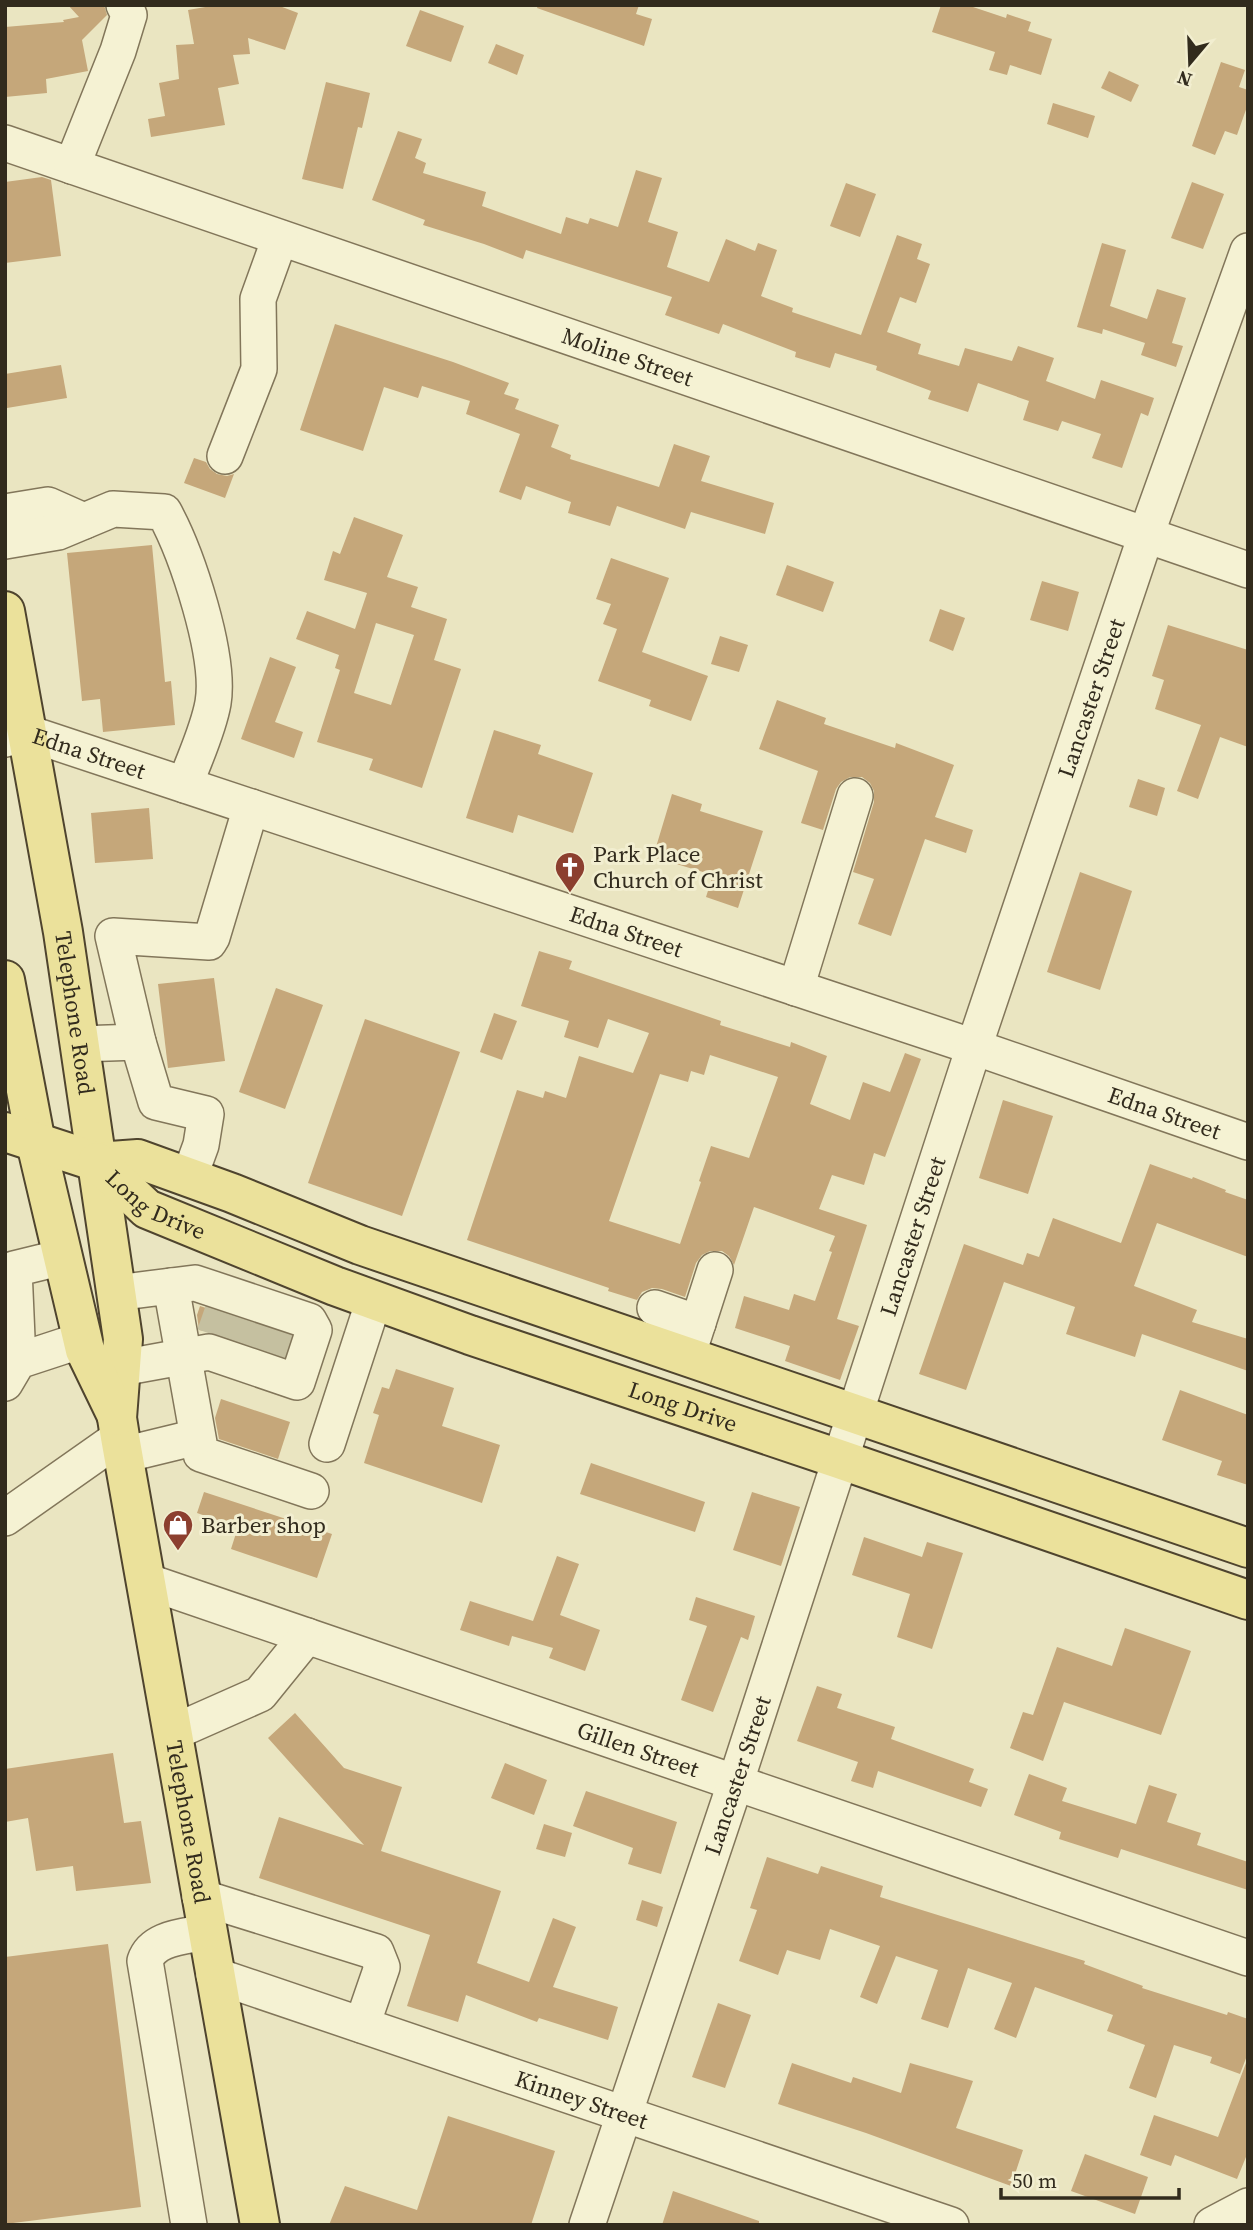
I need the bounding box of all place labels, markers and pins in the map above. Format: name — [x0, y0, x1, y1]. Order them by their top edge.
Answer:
place label: Park Place Church of Christ — [593, 838, 763, 896]
church icon: Park Place Church of Christ — [553, 850, 587, 894]
shop icon: Barber shop — [161, 1508, 195, 1552]
place label: Barber shop — [201, 1509, 326, 1541]

